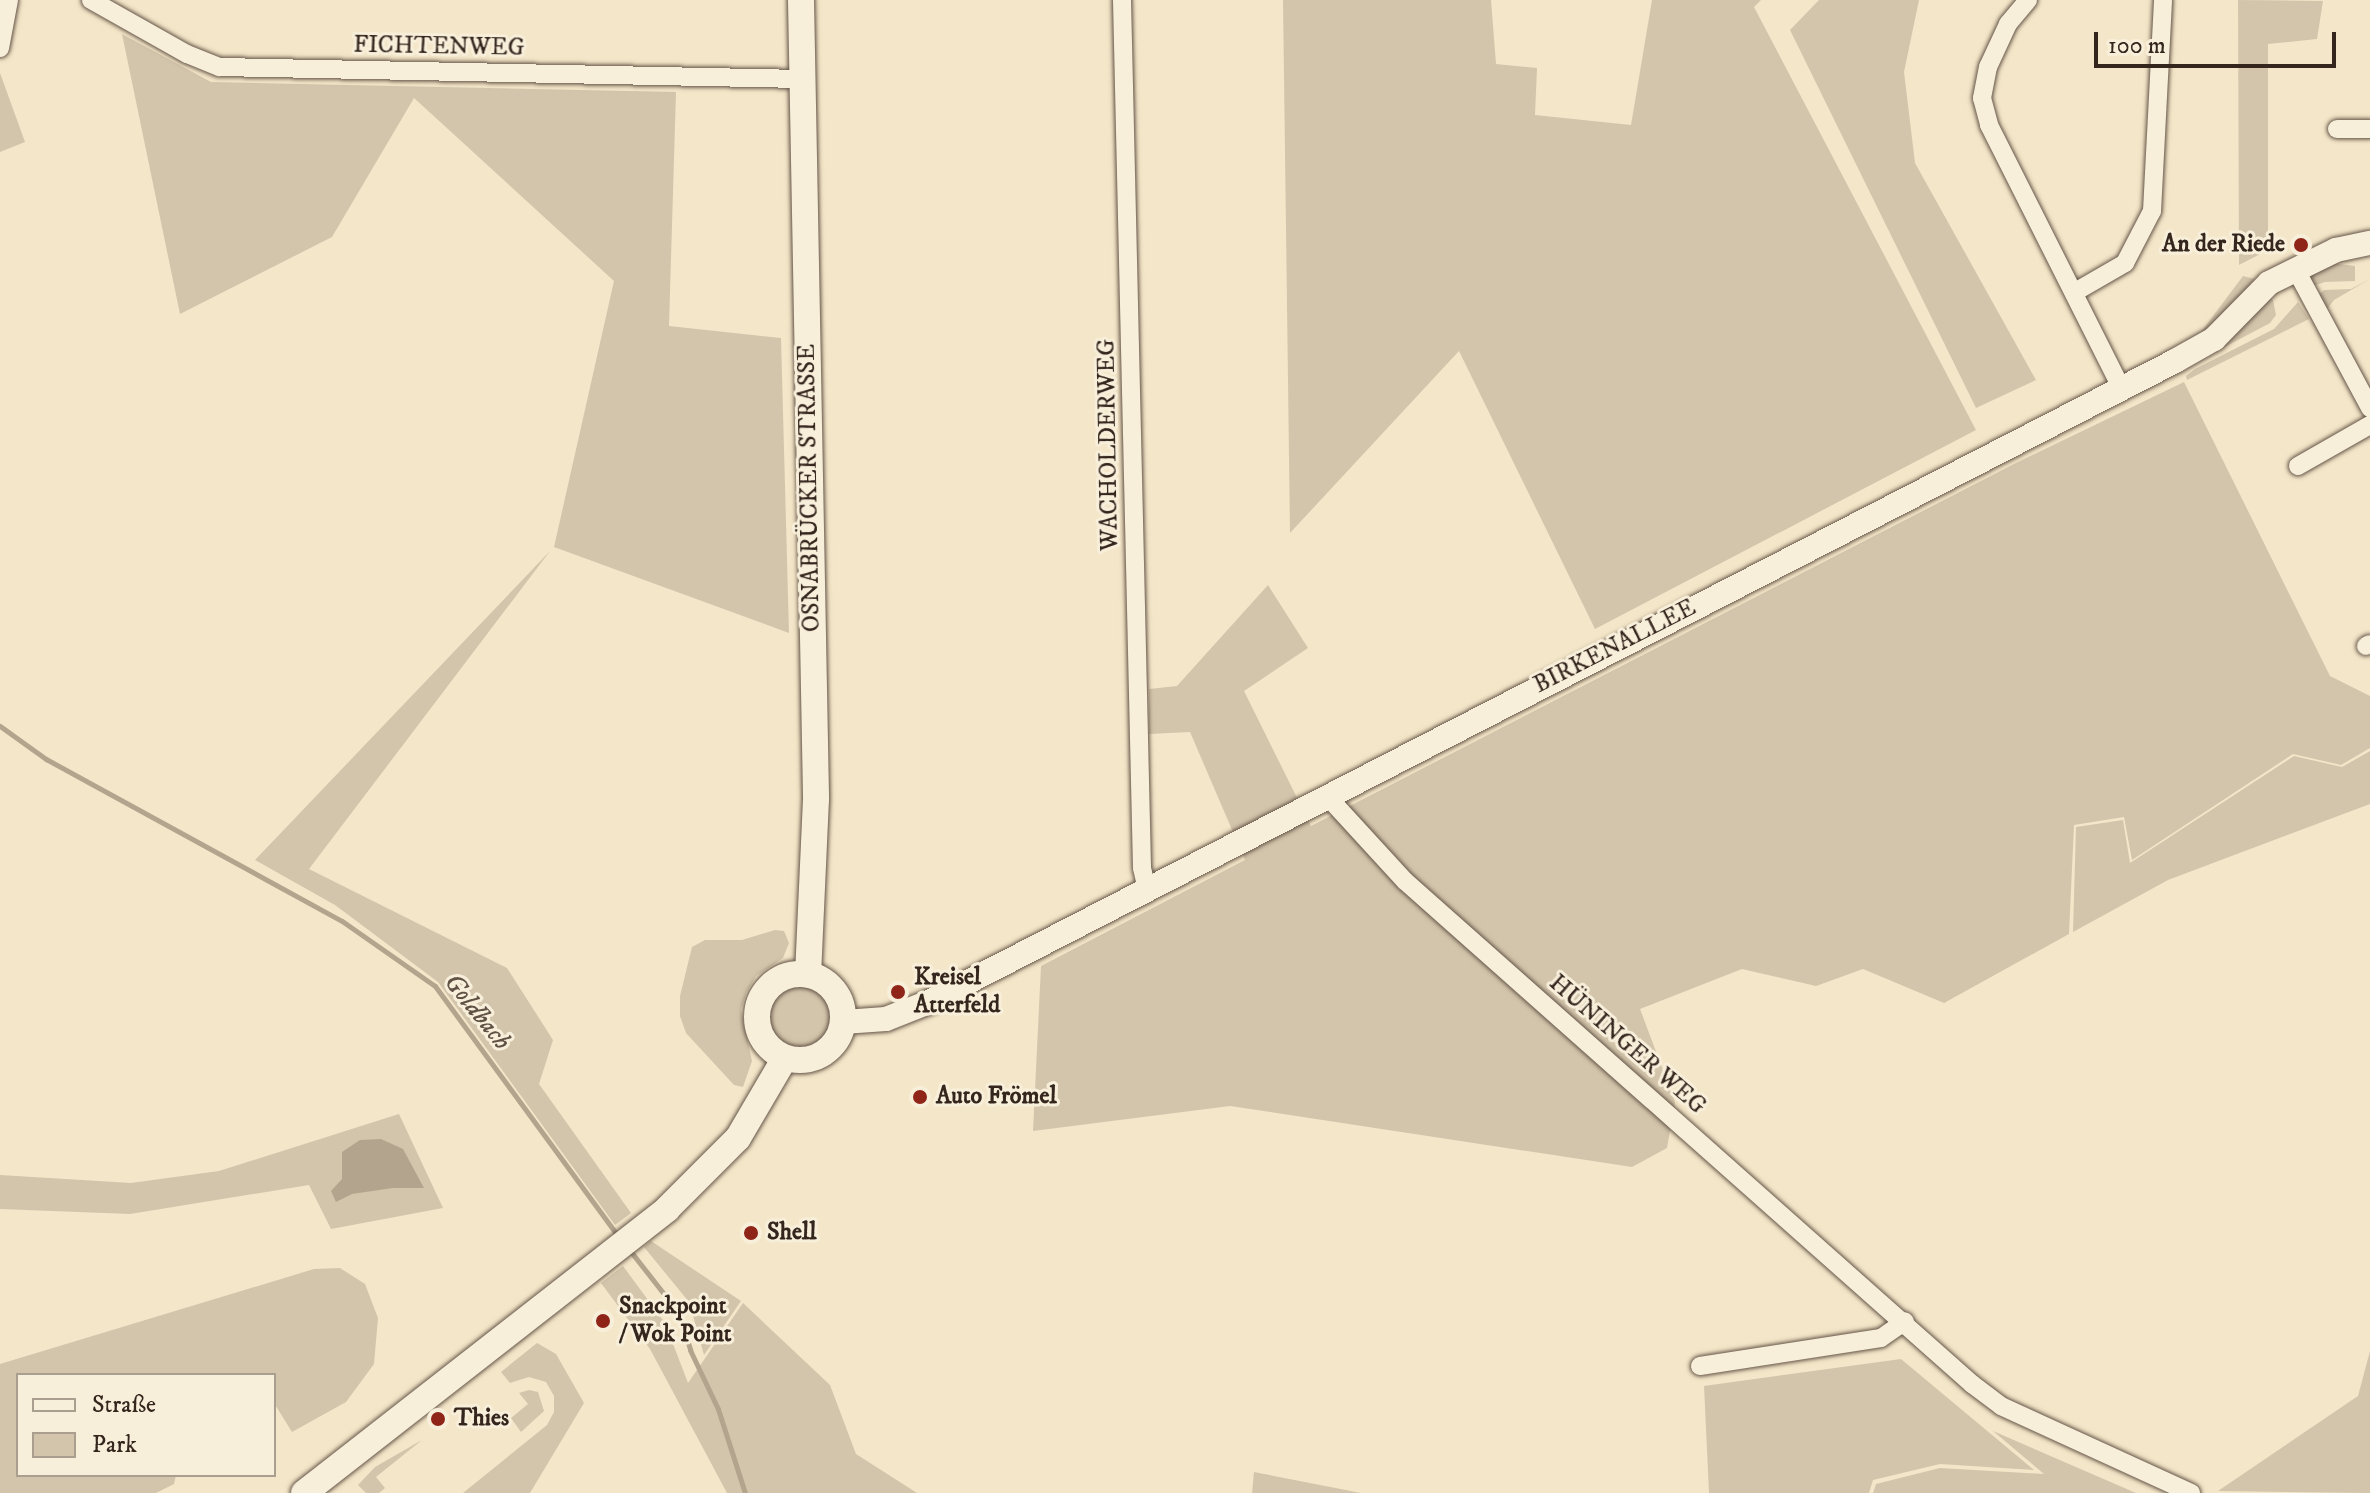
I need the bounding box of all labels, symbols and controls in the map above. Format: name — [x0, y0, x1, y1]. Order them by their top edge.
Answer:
scale bar — [2098, 16, 2340, 66]
street label: FICHTENWEG — [353, 31, 525, 63]
text: 100 m — [2108, 31, 2166, 61]
place label: An der Riede — [2162, 231, 2285, 259]
marker: An der Riede — [2292, 236, 2310, 254]
street label: WACHOLDERWEG — [1093, 339, 1125, 551]
street label: OSNABRÜCKER STRASSE — [793, 344, 827, 632]
street label: BIRKENALLEE — [1529, 594, 1701, 700]
place label: Kreisel Atterfeld — [914, 964, 1000, 1020]
water label: Goldbach — [437, 967, 517, 1057]
street label: HÜNINGER WEG — [1543, 969, 1711, 1121]
marker: Kreisel Atterfeld — [889, 983, 907, 1001]
place label: Auto Frömel — [936, 1083, 1057, 1111]
marker: Auto Frömel — [911, 1088, 929, 1106]
place label: Shell — [767, 1219, 816, 1247]
marker: Shell — [742, 1224, 760, 1242]
place label: Snackpoint / Wok Point — [619, 1293, 732, 1349]
marker: Snackpoint / Wok Point — [594, 1312, 612, 1330]
legend — [16, 1373, 276, 1477]
text: Straße — [92, 1390, 156, 1420]
place label: Thies — [454, 1405, 509, 1433]
marker: Thies — [429, 1410, 447, 1428]
text: Park — [92, 1430, 137, 1460]

